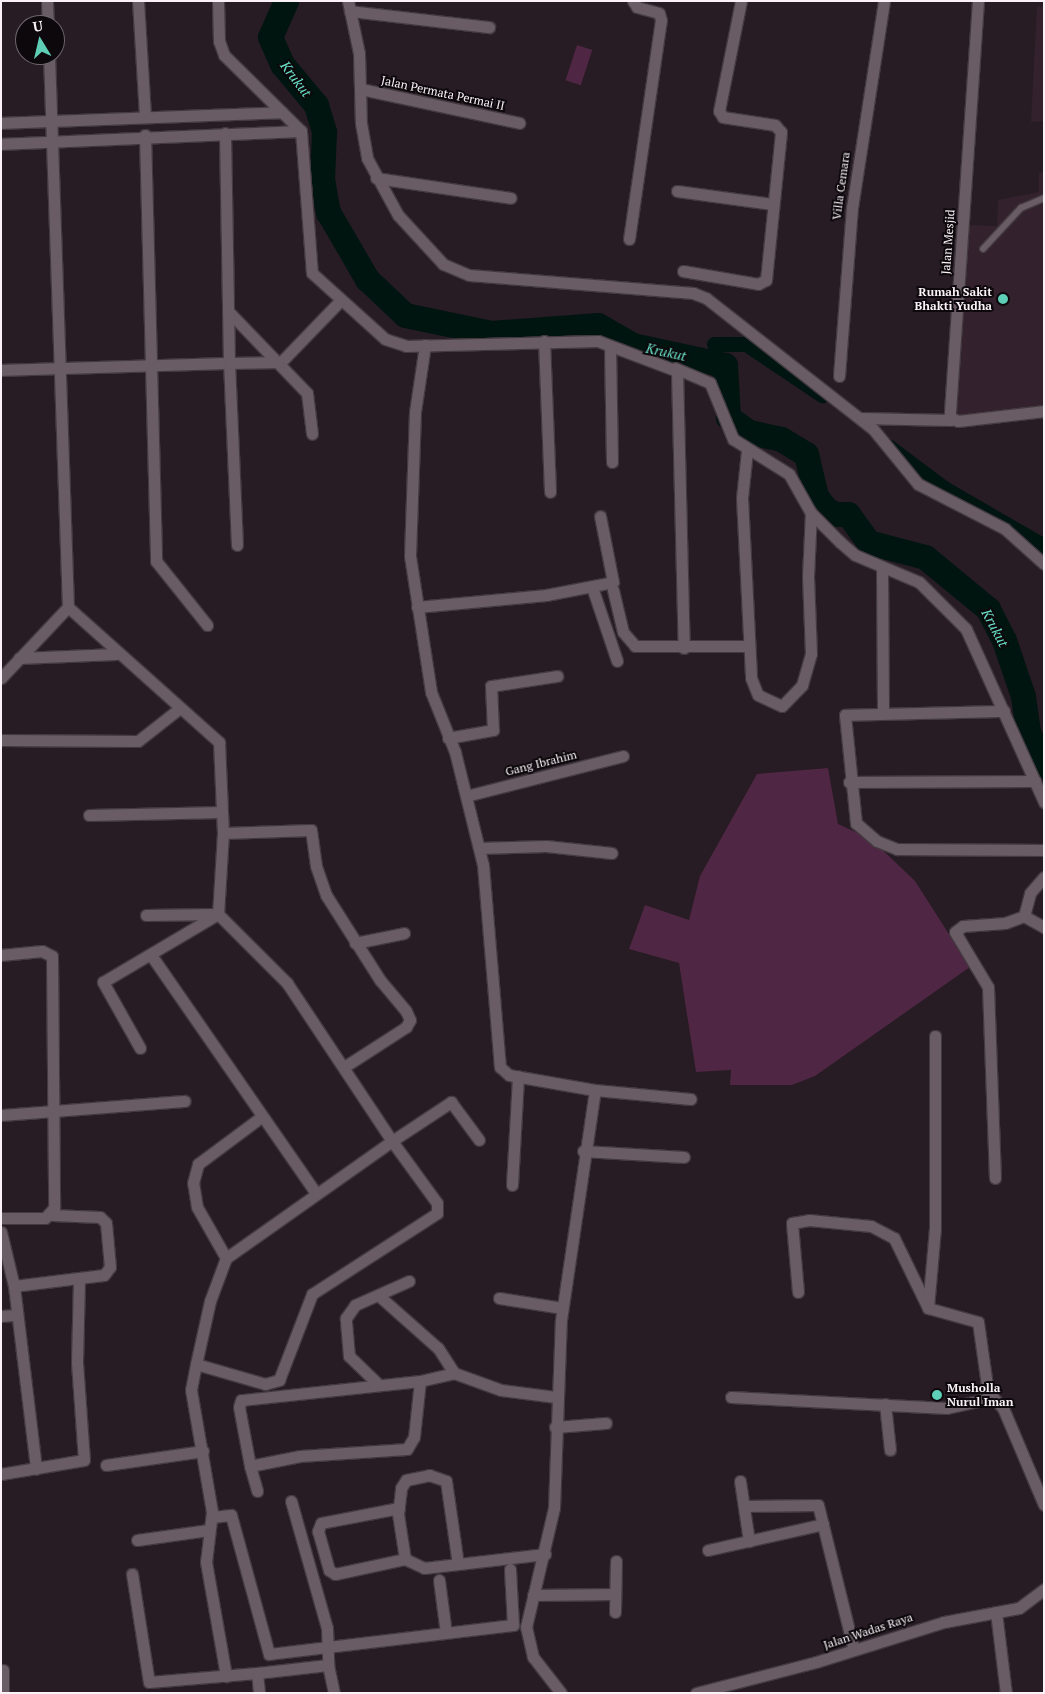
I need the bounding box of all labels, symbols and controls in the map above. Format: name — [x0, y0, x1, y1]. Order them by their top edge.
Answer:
north arrow — [15, 15, 65, 65]
text: U — [31, 16, 44, 36]
water label: Krukut — [277, 58, 315, 100]
street label: Jalan Permata Permai II — [380, 73, 506, 113]
street label: Villa Cemara — [829, 151, 853, 221]
street label: Jalan Mesjid — [939, 209, 957, 275]
place label: Rumah Sakit Bhakti Yudha — [915, 285, 992, 313]
marker: Rumah Sakit Bhakti Yudha — [996, 292, 1010, 306]
water label: Krukut — [644, 340, 688, 364]
water label: Krukut — [978, 606, 1012, 650]
street label: Gang Ibrahim — [504, 747, 578, 779]
place label: Musholla Nurul Iman — [947, 1381, 1013, 1409]
marker: Musholla Nurul Iman — [931, 1389, 943, 1401]
street label: Jalan Wadas Raya — [822, 1610, 914, 1652]

